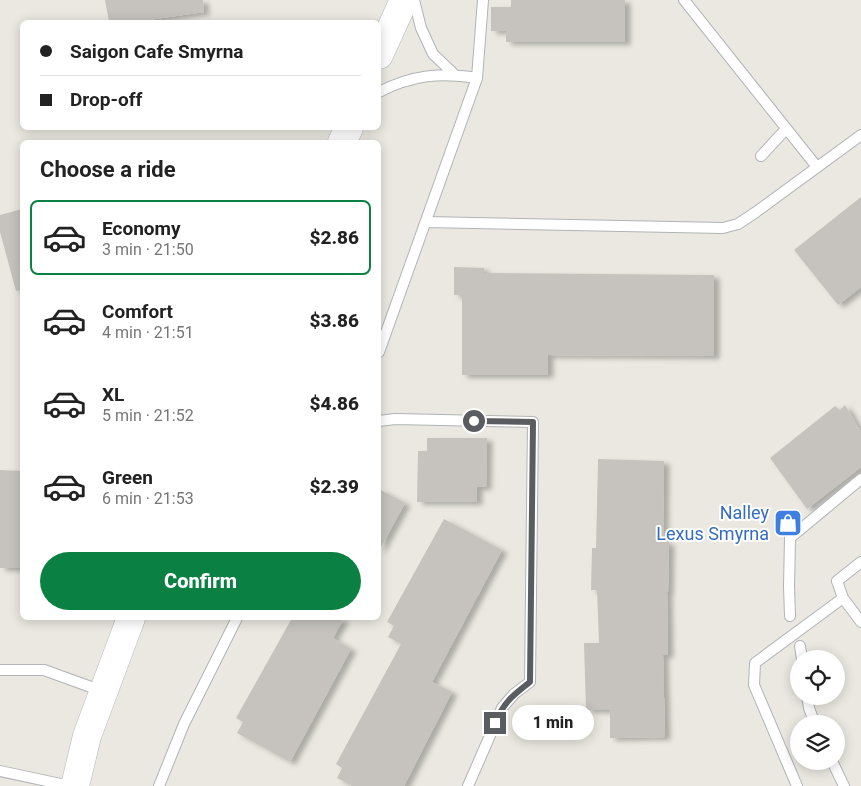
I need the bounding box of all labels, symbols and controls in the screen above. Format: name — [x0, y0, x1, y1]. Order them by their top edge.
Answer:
text: Saigon Cafe Smyrna — [70, 40, 244, 63]
text: Drop-off — [70, 88, 142, 111]
text: Choose a ride — [40, 157, 176, 182]
icon: car — [42, 215, 87, 260]
text: Economy — [102, 217, 181, 240]
text: $2.86 — [310, 226, 359, 249]
text: 3 min · 21:50 — [102, 240, 194, 259]
icon: car — [42, 298, 87, 343]
text: Comfort — [102, 300, 173, 323]
text: $3.86 — [310, 309, 359, 332]
text: 4 min · 21:51 — [102, 323, 194, 342]
icon: car — [42, 381, 87, 426]
text: XL — [102, 383, 124, 406]
text: $4.86 — [310, 392, 359, 415]
text: 5 min · 21:52 — [102, 406, 194, 425]
route start — [463, 410, 485, 432]
icon: car — [42, 464, 87, 509]
text: Green — [102, 466, 153, 489]
text: $2.39 — [310, 475, 359, 498]
text: 6 min · 21:53 — [102, 489, 194, 508]
place label: Nalley Lexus Smyrna — [656, 502, 769, 544]
shop icon: Nalley Lexus Smyrna — [773, 508, 803, 538]
button: Confirm — [40, 552, 361, 610]
map controls — [790, 650, 845, 770]
button: locate — [790, 650, 845, 705]
callout: 1 min — [512, 706, 595, 740]
route end — [484, 712, 506, 734]
text: 1 min — [533, 713, 573, 732]
button: layers — [790, 715, 845, 770]

